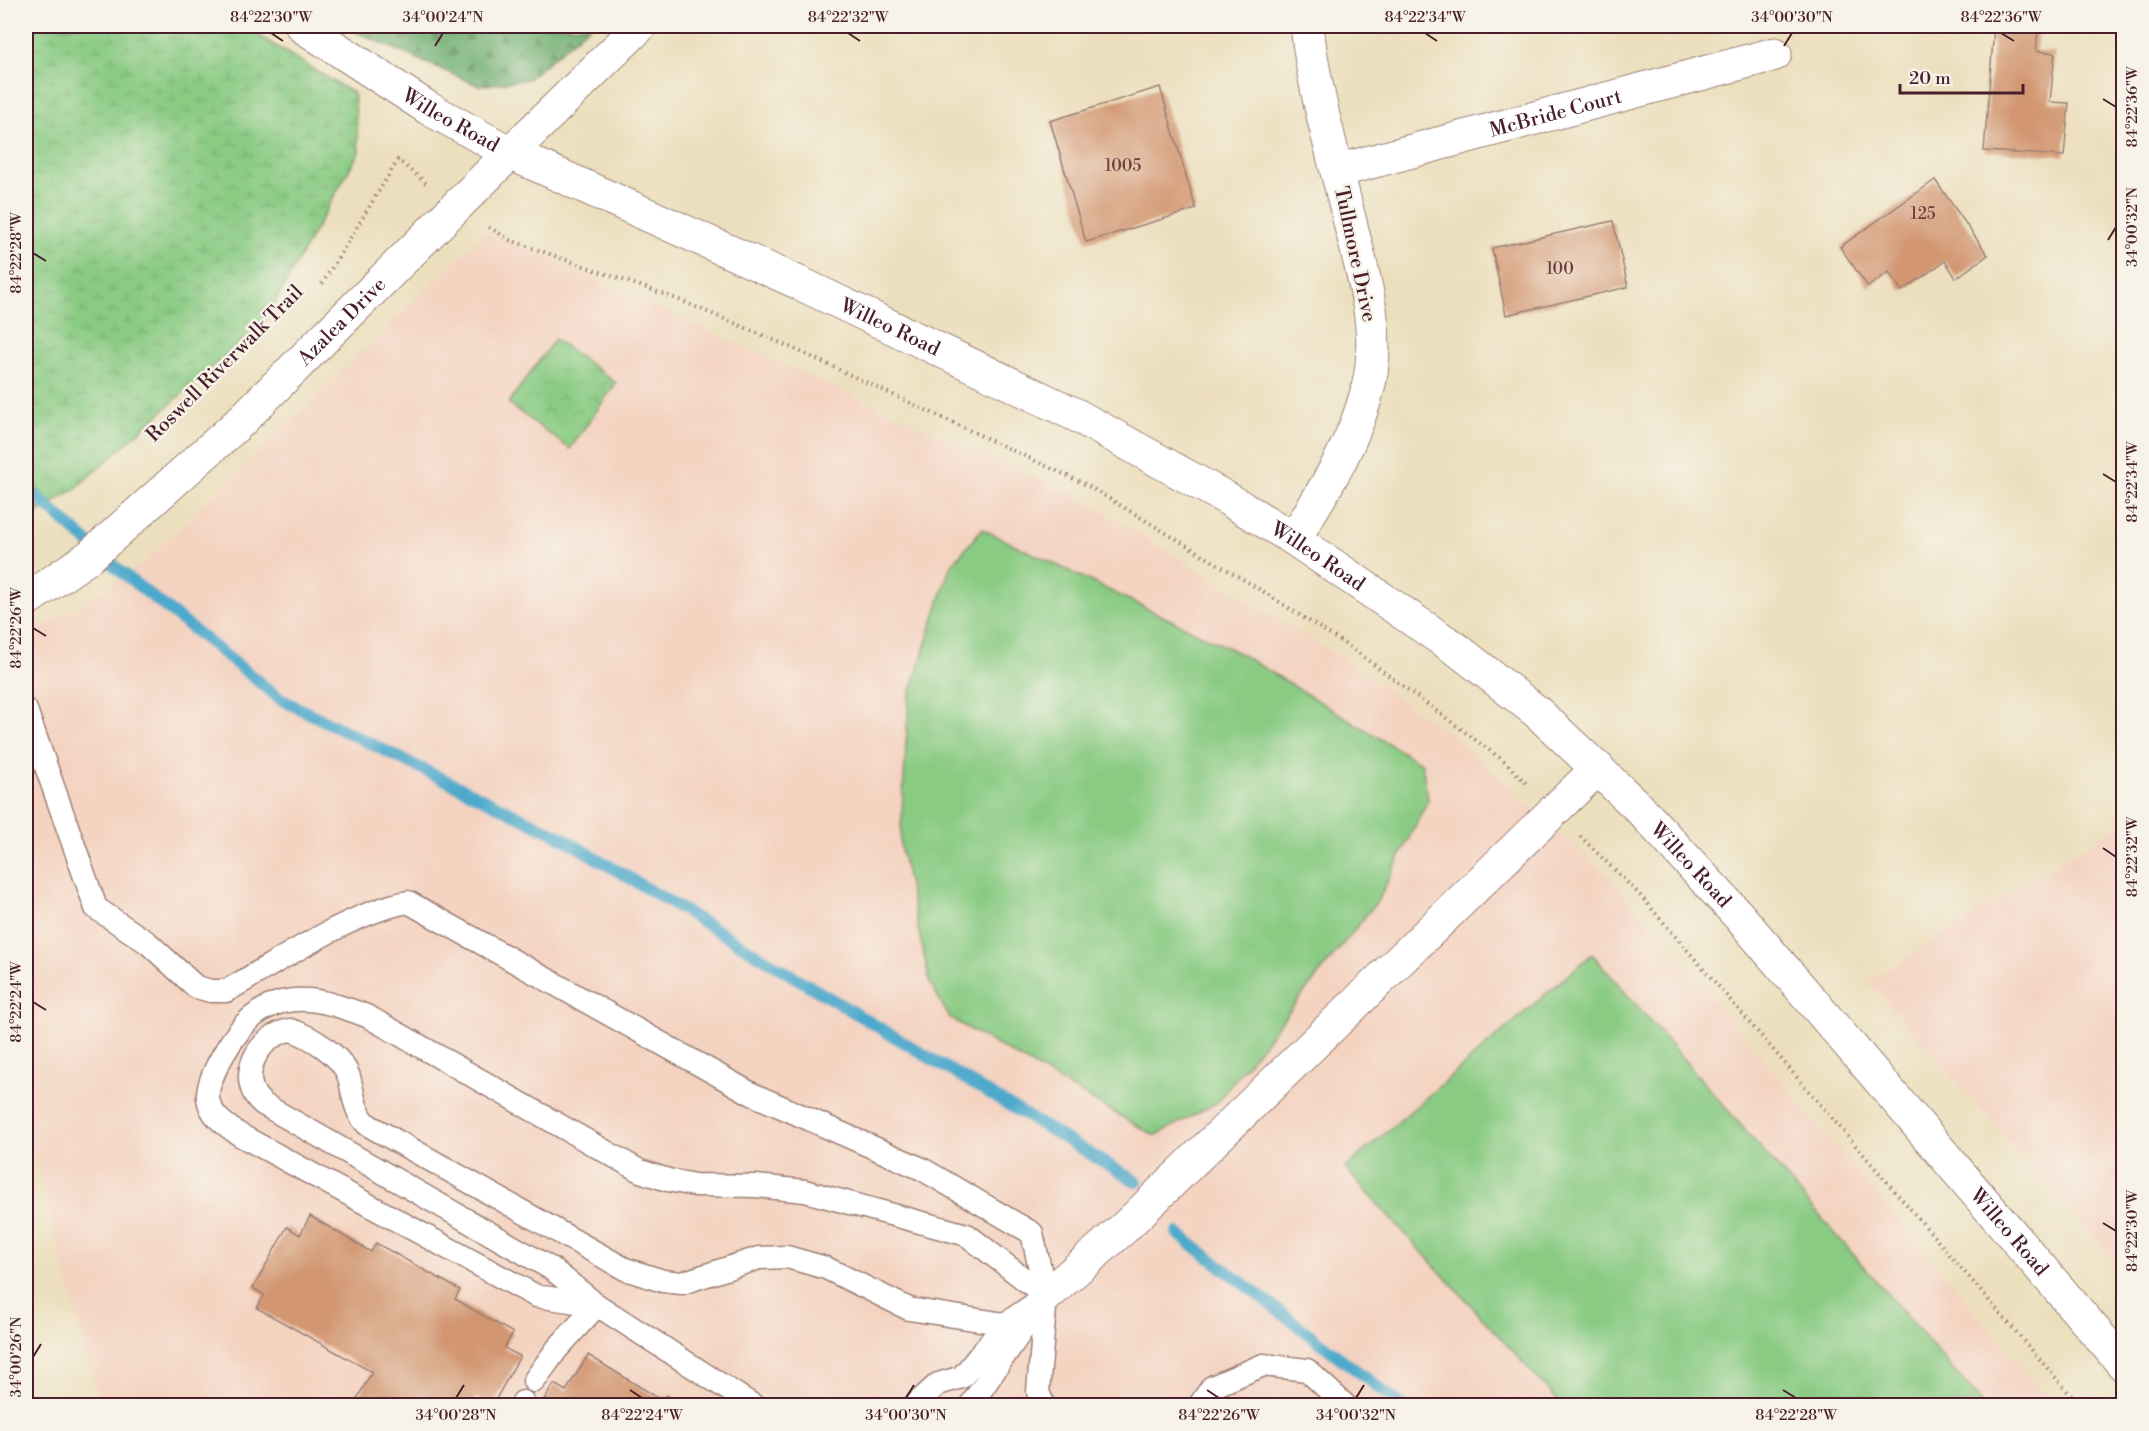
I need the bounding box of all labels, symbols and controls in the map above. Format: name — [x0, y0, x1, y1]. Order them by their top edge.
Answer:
text: 84°22'30"W — [230, 8, 312, 27]
text: 34°00'24"N — [403, 8, 483, 27]
text: 84°22'32"W — [808, 8, 889, 27]
text: 84°22'34"W — [1384, 8, 1466, 27]
text: 34°00'30"N — [1751, 8, 1833, 27]
text: 84°22'36"W — [1960, 8, 2042, 27]
scale bar — [1900, 57, 2023, 95]
text: 84°22'36"W — [2123, 66, 2142, 148]
text: 20 m — [1909, 67, 1951, 90]
street label: Willeo Road — [396, 83, 504, 159]
street label: McBride Court — [1487, 85, 1625, 144]
house number: 1005 — [1105, 156, 1141, 176]
street label: Tullmore Drive — [1328, 184, 1381, 324]
text: 34°00'32"N — [2123, 187, 2142, 267]
house number: 125 — [1910, 204, 1936, 224]
text: 84°22'28"W — [7, 212, 26, 294]
house number: 100 — [1546, 259, 1574, 279]
street label: Azalea Drive — [292, 273, 392, 372]
street label: Roswell Riverwalk Trail — [141, 280, 309, 448]
street label: Willeo Road — [835, 293, 944, 363]
text: 84°22'34"W — [2123, 441, 2142, 523]
street label: Willeo Road — [1265, 516, 1370, 598]
text: 84°22'26"W — [7, 587, 26, 669]
text: 84°22'32"W — [2123, 816, 2142, 897]
street label: Willeo Road — [1644, 817, 1736, 914]
text: 84°22'24"W — [7, 961, 26, 1043]
street label: Willeo Road — [1963, 1183, 2054, 1282]
text: 84°22'30"W — [2123, 1190, 2142, 1272]
text: 34°00'26"N — [7, 1317, 26, 1397]
text: 34°00'28"N — [416, 1406, 496, 1425]
text: 84°22'24"W — [601, 1406, 683, 1425]
text: 34°00'30"N — [865, 1406, 947, 1425]
text: 84°22'26"W — [1178, 1406, 1260, 1425]
text: 34°00'32"N — [1316, 1406, 1396, 1425]
text: 84°22'28"W — [1755, 1406, 1837, 1425]

